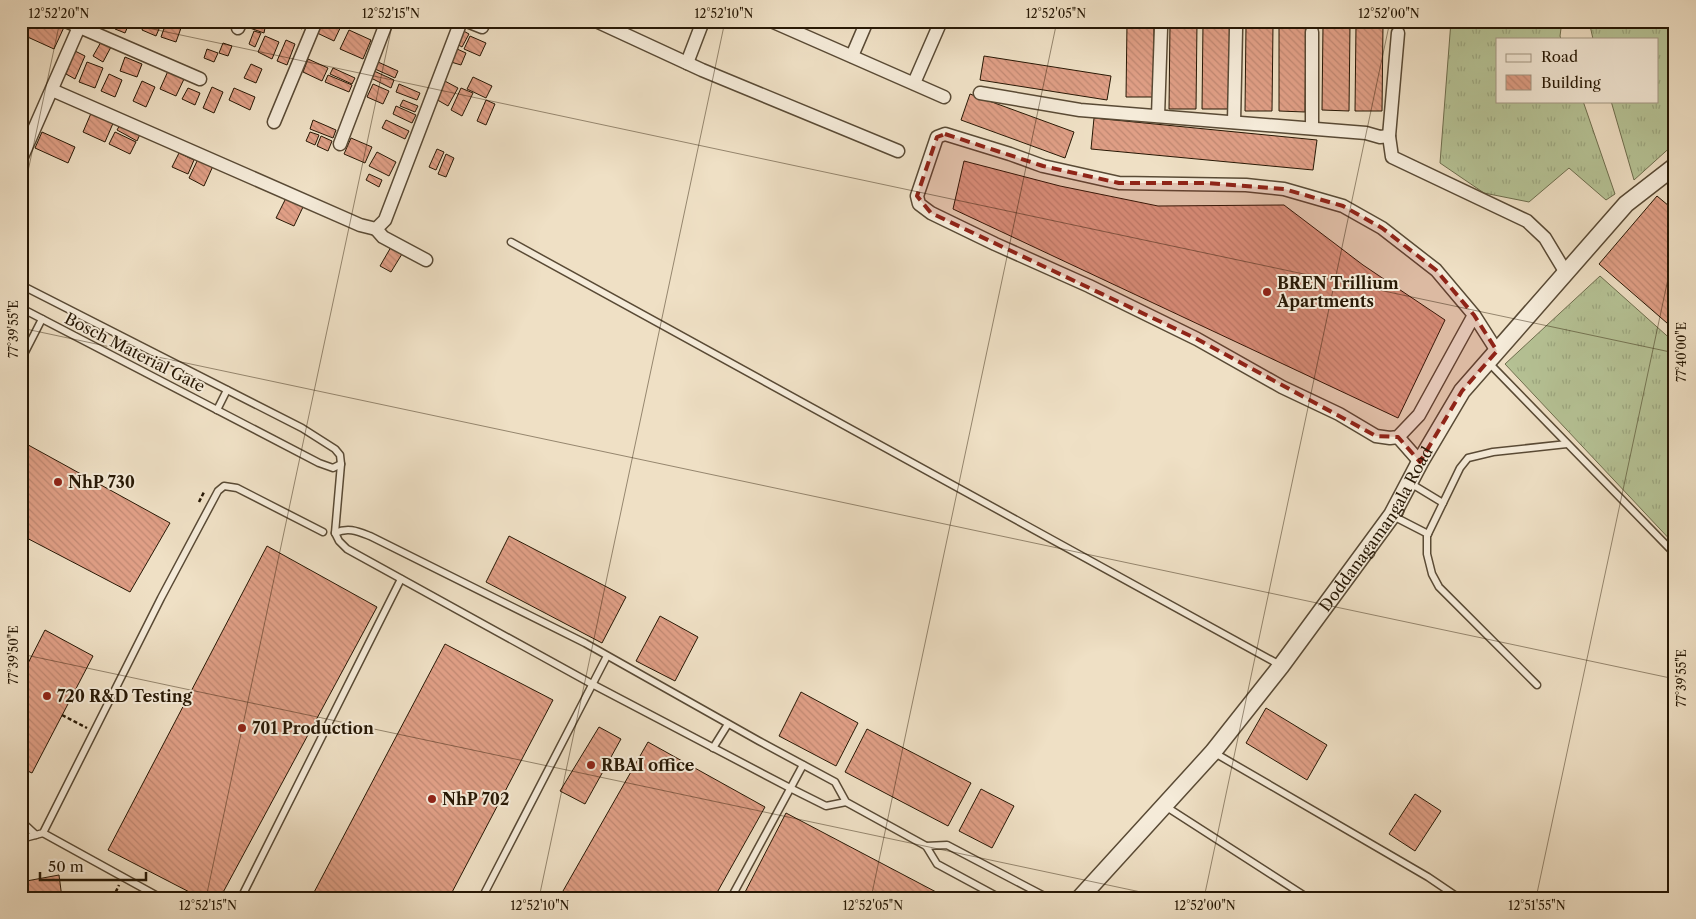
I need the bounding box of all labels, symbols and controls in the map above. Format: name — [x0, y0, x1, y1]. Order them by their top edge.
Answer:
text: 12°52'20"N — [29, 6, 89, 21]
text: 12°52'15"N — [362, 6, 420, 21]
text: 12°52'10"N — [695, 6, 754, 21]
text: 12°52'05"N — [1026, 6, 1086, 21]
text: 12°52'00"N — [1358, 6, 1420, 21]
legend — [1496, 38, 1658, 102]
text: Road — [1541, 47, 1578, 66]
text: Building — [1541, 73, 1601, 92]
place label: BREN Trillium Apartments — [1276, 273, 1399, 311]
marker: BREN Trillium Apartments — [1261, 286, 1273, 298]
text: 77°39'55"E — [6, 300, 21, 358]
street label: Bosch Material Gate — [62, 308, 209, 396]
text: 77°40'00"E — [1674, 322, 1689, 382]
street label: Doddanagamangala Road — [1315, 443, 1437, 615]
place label: NhP 730 — [68, 472, 135, 492]
marker: NhP 730 — [52, 476, 64, 488]
text: 77°39'50"E — [6, 626, 21, 684]
text: 77°39'55"E — [1674, 649, 1689, 707]
place label: 720 R&D Testing — [57, 686, 193, 706]
marker: 720 R&D Testing — [41, 690, 53, 702]
place label: 701 Production — [252, 718, 374, 738]
marker: 701 Production — [236, 722, 248, 734]
place label: RBAI office — [601, 755, 695, 775]
marker: RBAI office — [585, 759, 597, 771]
place label: NhP 702 — [442, 789, 509, 809]
marker: NhP 702 — [426, 793, 438, 805]
scale bar — [40, 849, 146, 881]
text: 50 m — [48, 857, 84, 876]
text: 12°52'15"N — [179, 898, 237, 913]
text: 12°52'10"N — [511, 898, 570, 913]
text: 12°52'05"N — [843, 898, 903, 913]
text: 12°52'00"N — [1174, 898, 1236, 913]
text: 12°51'55"N — [1508, 898, 1566, 913]

